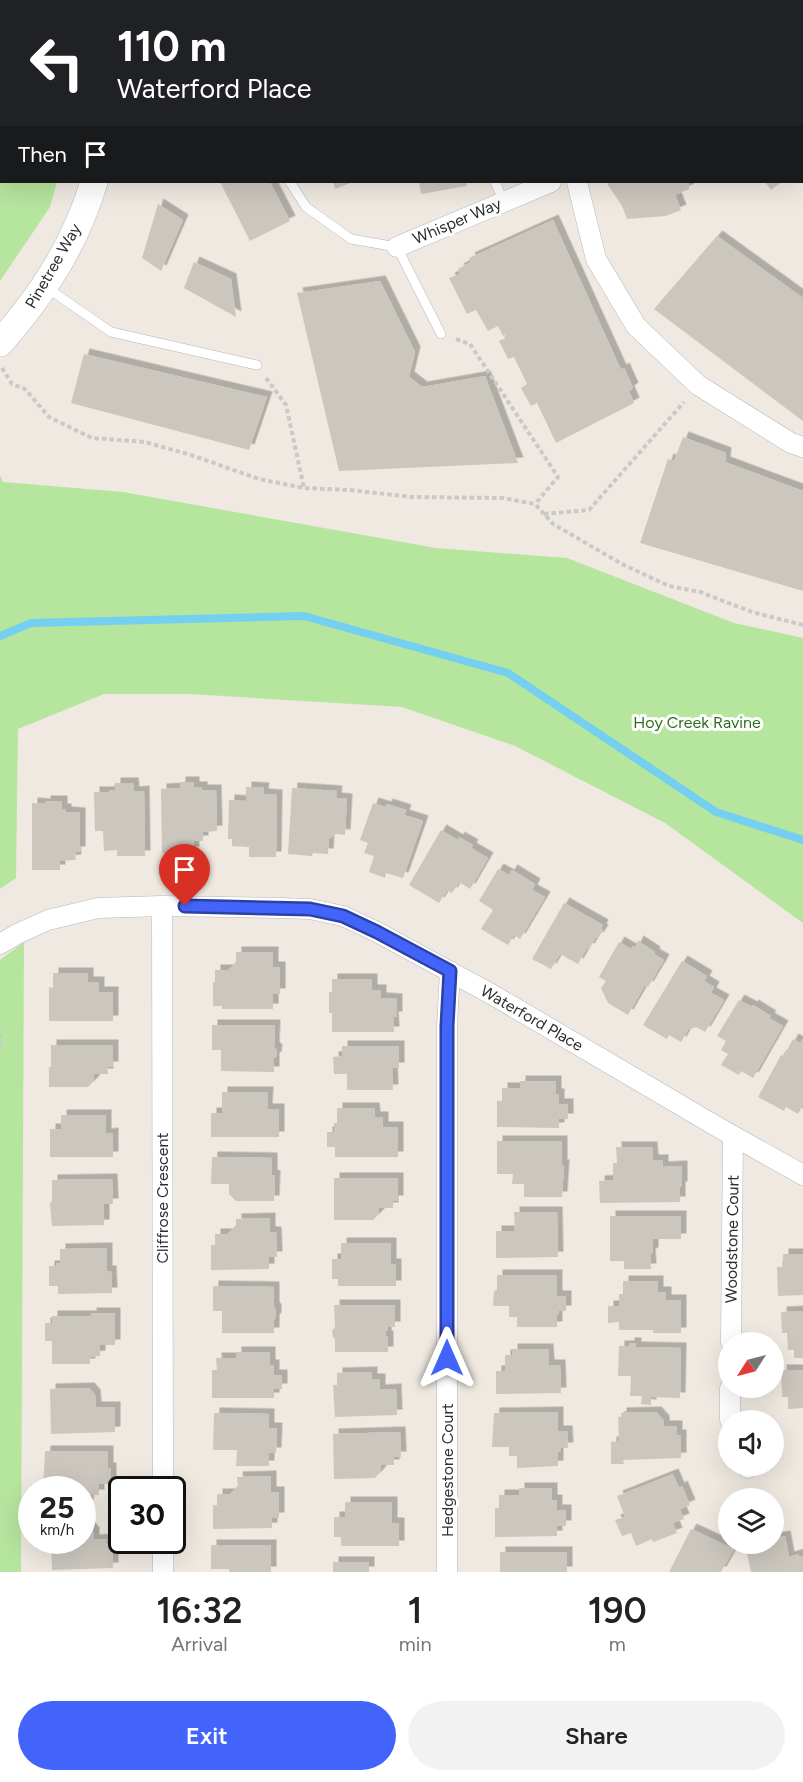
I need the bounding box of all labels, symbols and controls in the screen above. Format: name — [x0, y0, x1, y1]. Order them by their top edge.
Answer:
text: 110 m — [117, 21, 226, 72]
icon: left — [18, 24, 96, 102]
text: Waterford Place — [117, 72, 311, 105]
icon: arrive — [79, 138, 112, 171]
text: Then — [18, 141, 67, 168]
street label: Whisper Way — [410, 194, 505, 248]
street label: Pinetree Way — [21, 220, 85, 312]
park label: Hoy Creek Ravine — [633, 713, 761, 732]
pin — [159, 844, 210, 906]
icon: arrive — [168, 853, 201, 886]
street label: Waterford Place — [477, 981, 587, 1055]
street label: Cliffrose Crescent — [153, 1133, 172, 1263]
street label: Woodstone Court — [721, 1175, 743, 1303]
position arrow — [415, 1326, 479, 1390]
north arrow — [718, 1332, 784, 1398]
map controls — [718, 1332, 784, 1554]
street label: Hedgestone Court — [438, 1403, 457, 1537]
button: sound — [718, 1410, 784, 1476]
speed limit sign: 30 — [108, 1476, 186, 1554]
button: layers — [718, 1488, 784, 1554]
text: 25 — [40, 1489, 74, 1526]
text: km/h — [40, 1521, 74, 1539]
text: 16:32 — [156, 1589, 243, 1632]
text: 1 — [408, 1589, 423, 1632]
text: 190 — [588, 1589, 647, 1632]
text: Arrival — [171, 1632, 228, 1656]
text: min — [399, 1632, 432, 1656]
text: m — [609, 1632, 626, 1656]
button: Exit — [18, 1701, 396, 1770]
button: Share — [408, 1701, 785, 1770]

